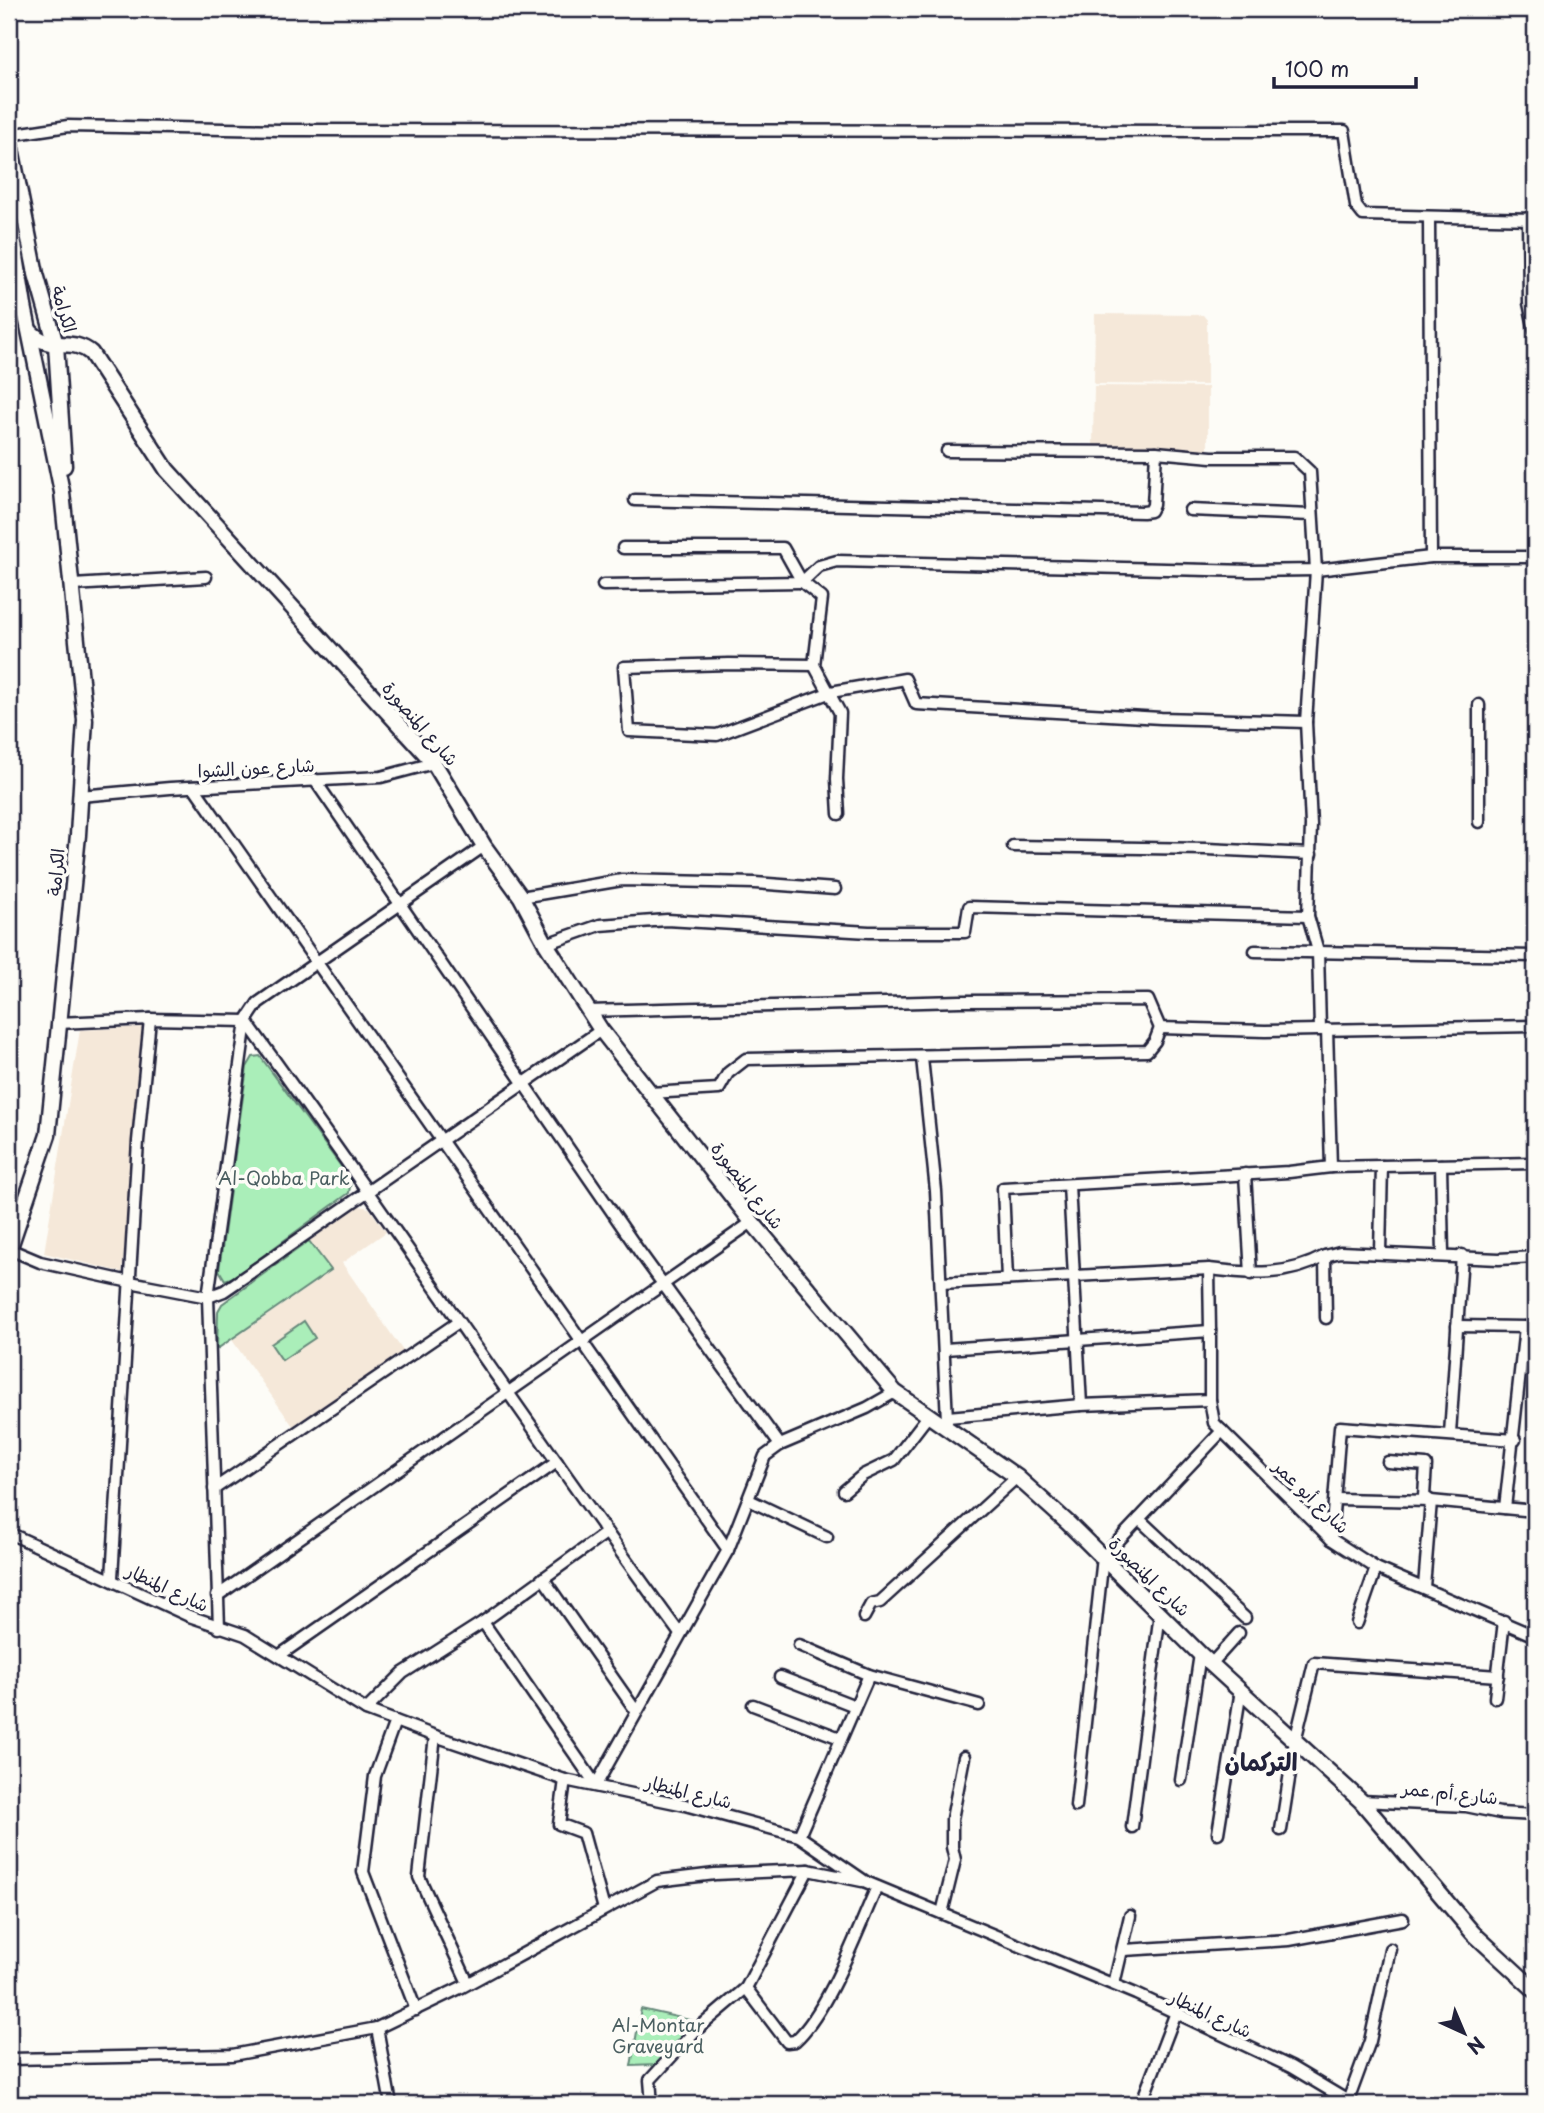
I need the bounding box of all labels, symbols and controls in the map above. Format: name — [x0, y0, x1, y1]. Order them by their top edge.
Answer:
scale bar — [1274, 46, 1416, 90]
text: 100 m — [1285, 52, 1349, 84]
street label: الكرامة — [45, 282, 85, 336]
street label: شارع المنصورة — [377, 675, 465, 771]
street label: شارع عون الشوا — [197, 750, 315, 784]
street label: الكرامة — [39, 847, 71, 897]
street label: شارع المنصورة — [705, 1135, 791, 1235]
park label: Al-Qobba Park — [218, 1164, 350, 1191]
street label: شارع أبو عمر — [1266, 1451, 1356, 1539]
street label: شارع المنصورة — [1103, 1530, 1197, 1622]
street label: شارع المنطار — [121, 1555, 214, 1618]
district label: التركمان — [1224, 1743, 1298, 1779]
street label: شارع المنطار — [641, 1767, 735, 1815]
street label: شارع أم عمر — [1398, 1773, 1499, 1812]
street label: شارع المنطار — [1164, 1981, 1257, 2044]
north arrow — [1428, 1997, 1498, 2068]
park label: Al-Montar Graveyard — [612, 2011, 705, 2059]
text: N — [1461, 2031, 1492, 2061]

